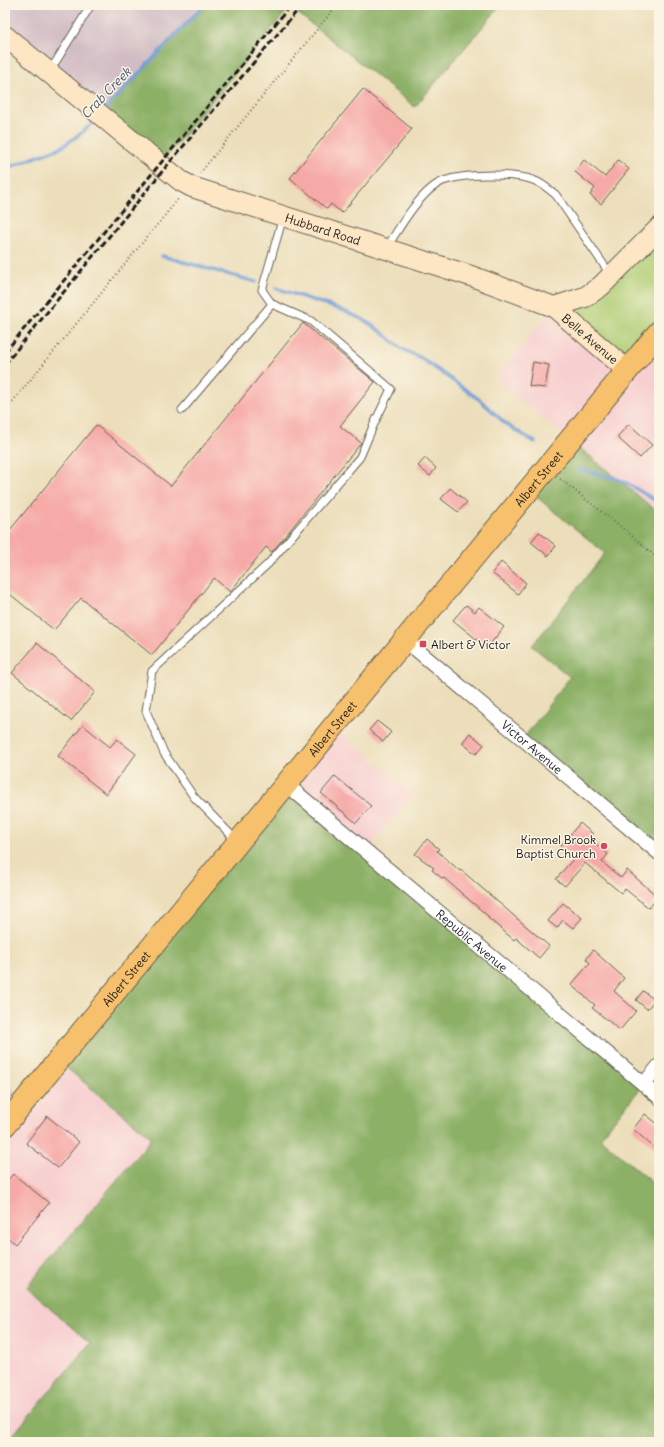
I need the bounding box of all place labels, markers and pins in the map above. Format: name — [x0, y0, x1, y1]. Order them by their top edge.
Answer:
place label: Albert & Victor — [431, 637, 510, 652]
marker: Albert & Victor — [418, 639, 428, 649]
place label: Kimmel Brook Baptist Church — [516, 832, 596, 861]
marker: Kimmel Brook Baptist Church — [599, 841, 609, 851]

